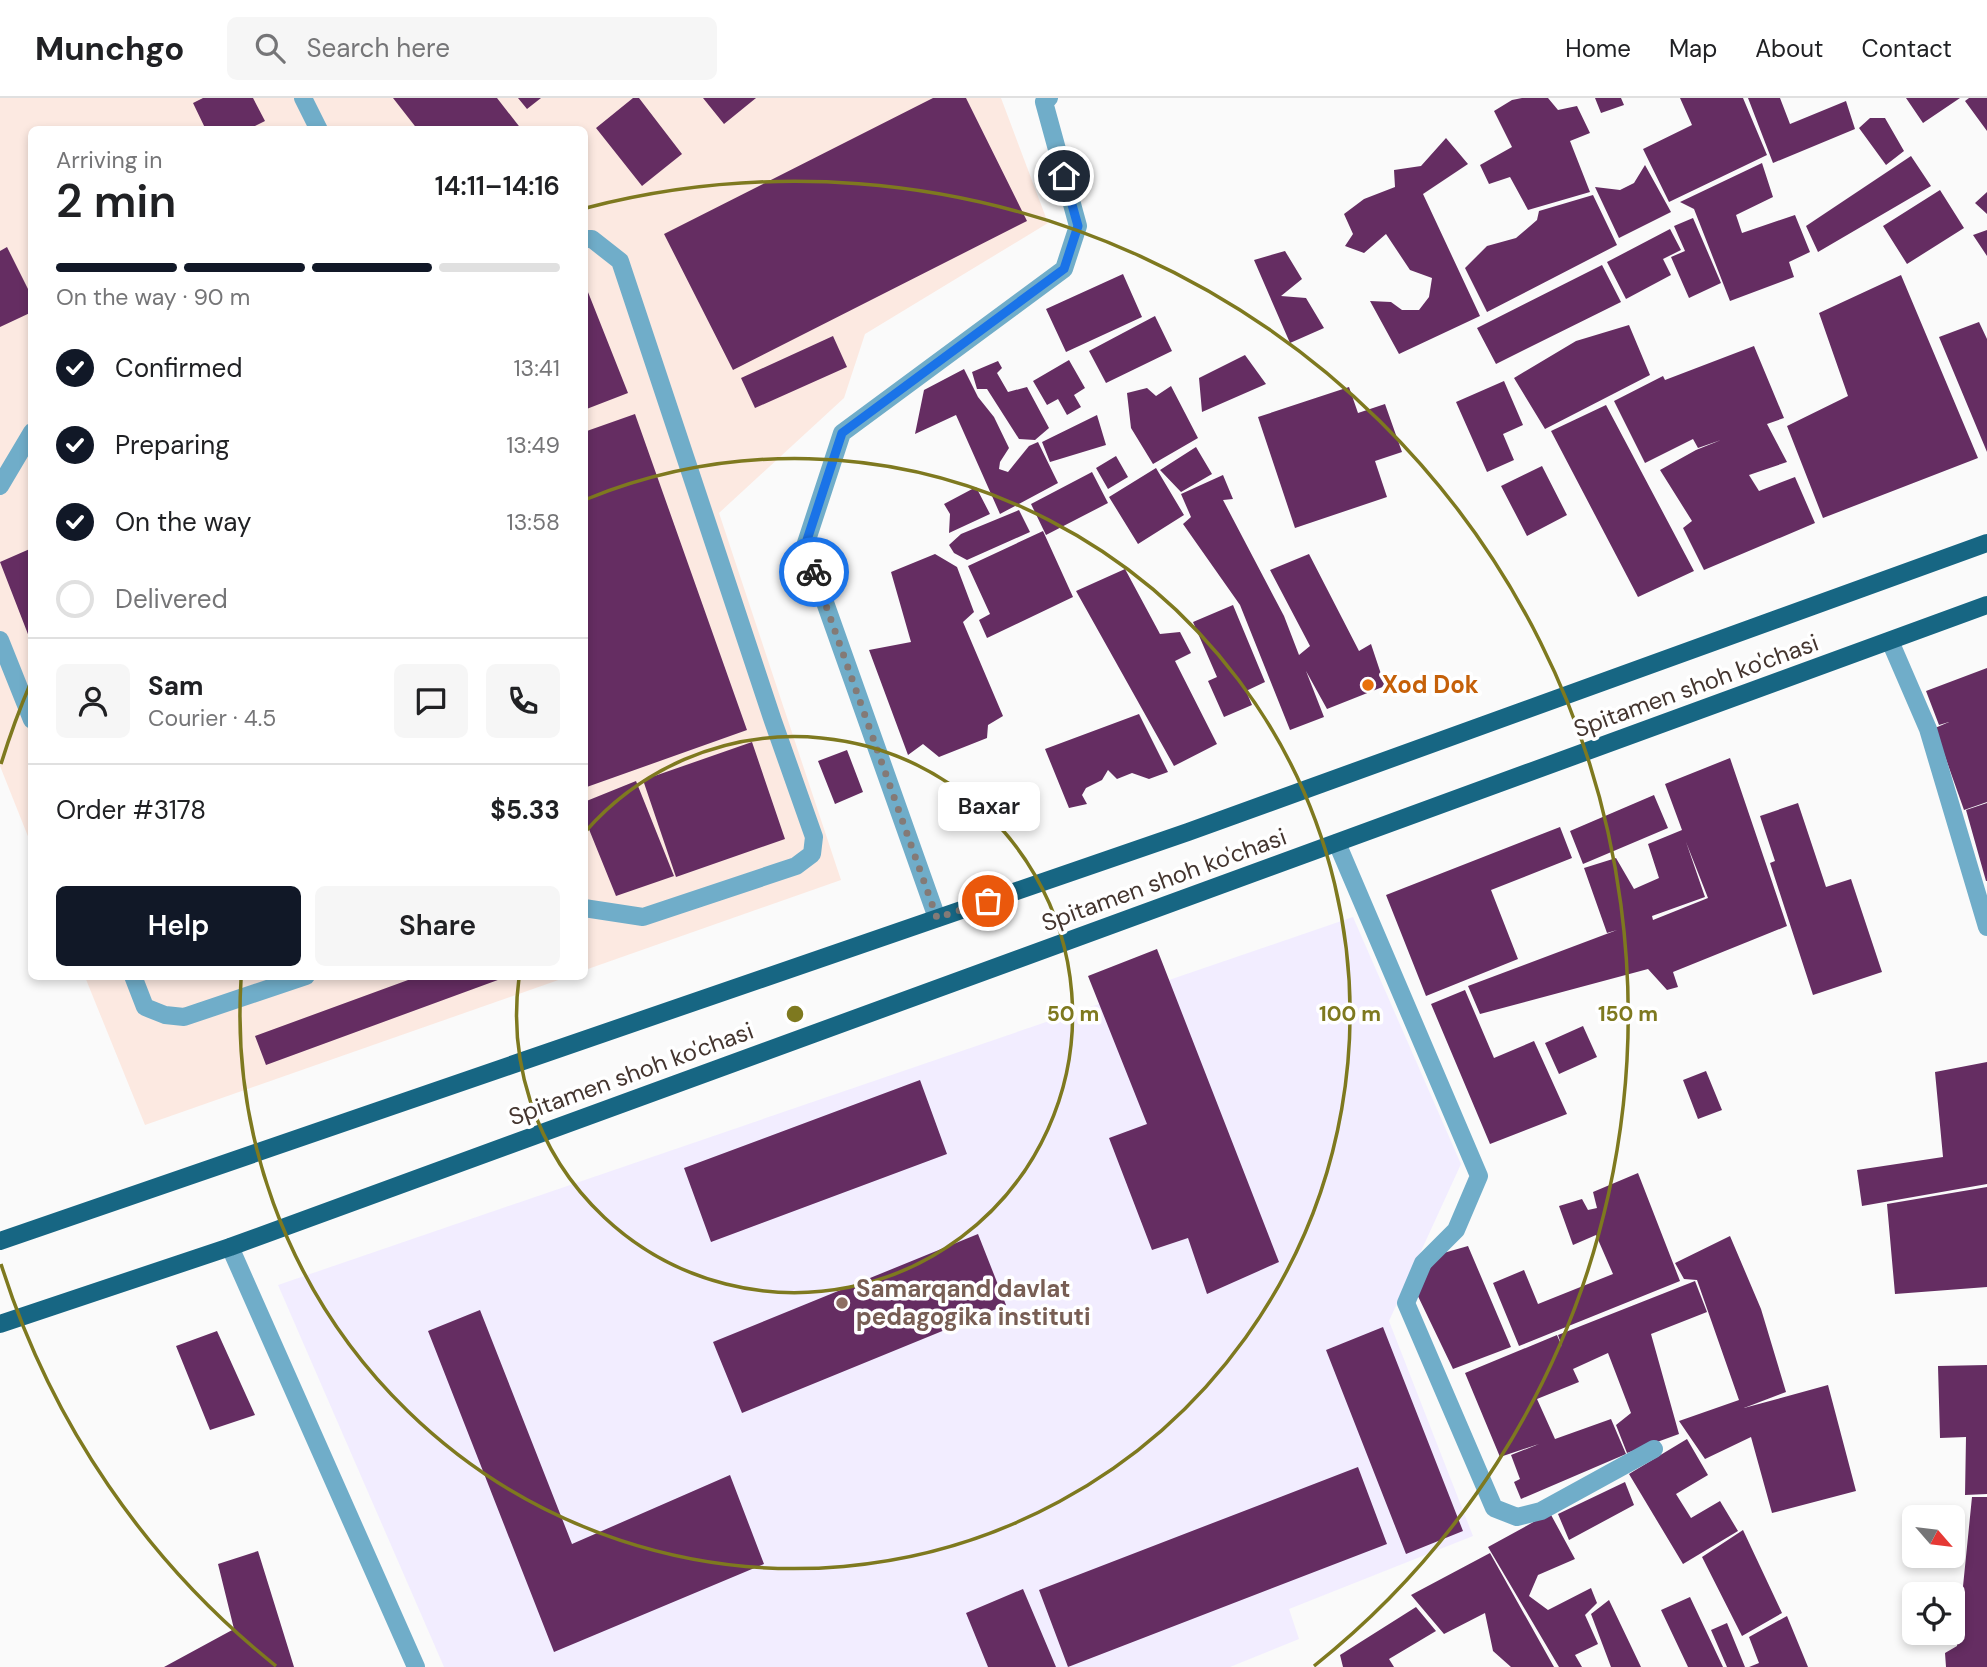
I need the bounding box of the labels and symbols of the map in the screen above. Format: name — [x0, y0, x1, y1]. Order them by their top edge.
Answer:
pin — [1034, 146, 1094, 206]
courier — [779, 537, 849, 607]
street label: Spitamen shoh ko'chasi — [1569, 627, 1822, 744]
place label: Xod Dok — [1382, 669, 1479, 700]
marker: Xod Dok — [1360, 677, 1376, 693]
callout: Baxar — [937, 782, 1039, 831]
street label: Spitamen shoh ko'chasi — [1037, 821, 1290, 938]
pin — [958, 871, 1018, 931]
text: 50 m — [1047, 1000, 1099, 1028]
text: 100 m — [1319, 1000, 1381, 1028]
text: 150 m — [1598, 1000, 1658, 1028]
centre of rings — [783, 1002, 807, 1026]
street label: Spitamen shoh ko'chasi — [504, 1015, 757, 1132]
place label: Samarqand davlat pedagogika instituti — [856, 1273, 1091, 1332]
marker: Samarqand davlat pedagogika instituti — [834, 1295, 850, 1311]
north arrow — [1902, 1505, 1965, 1568]

